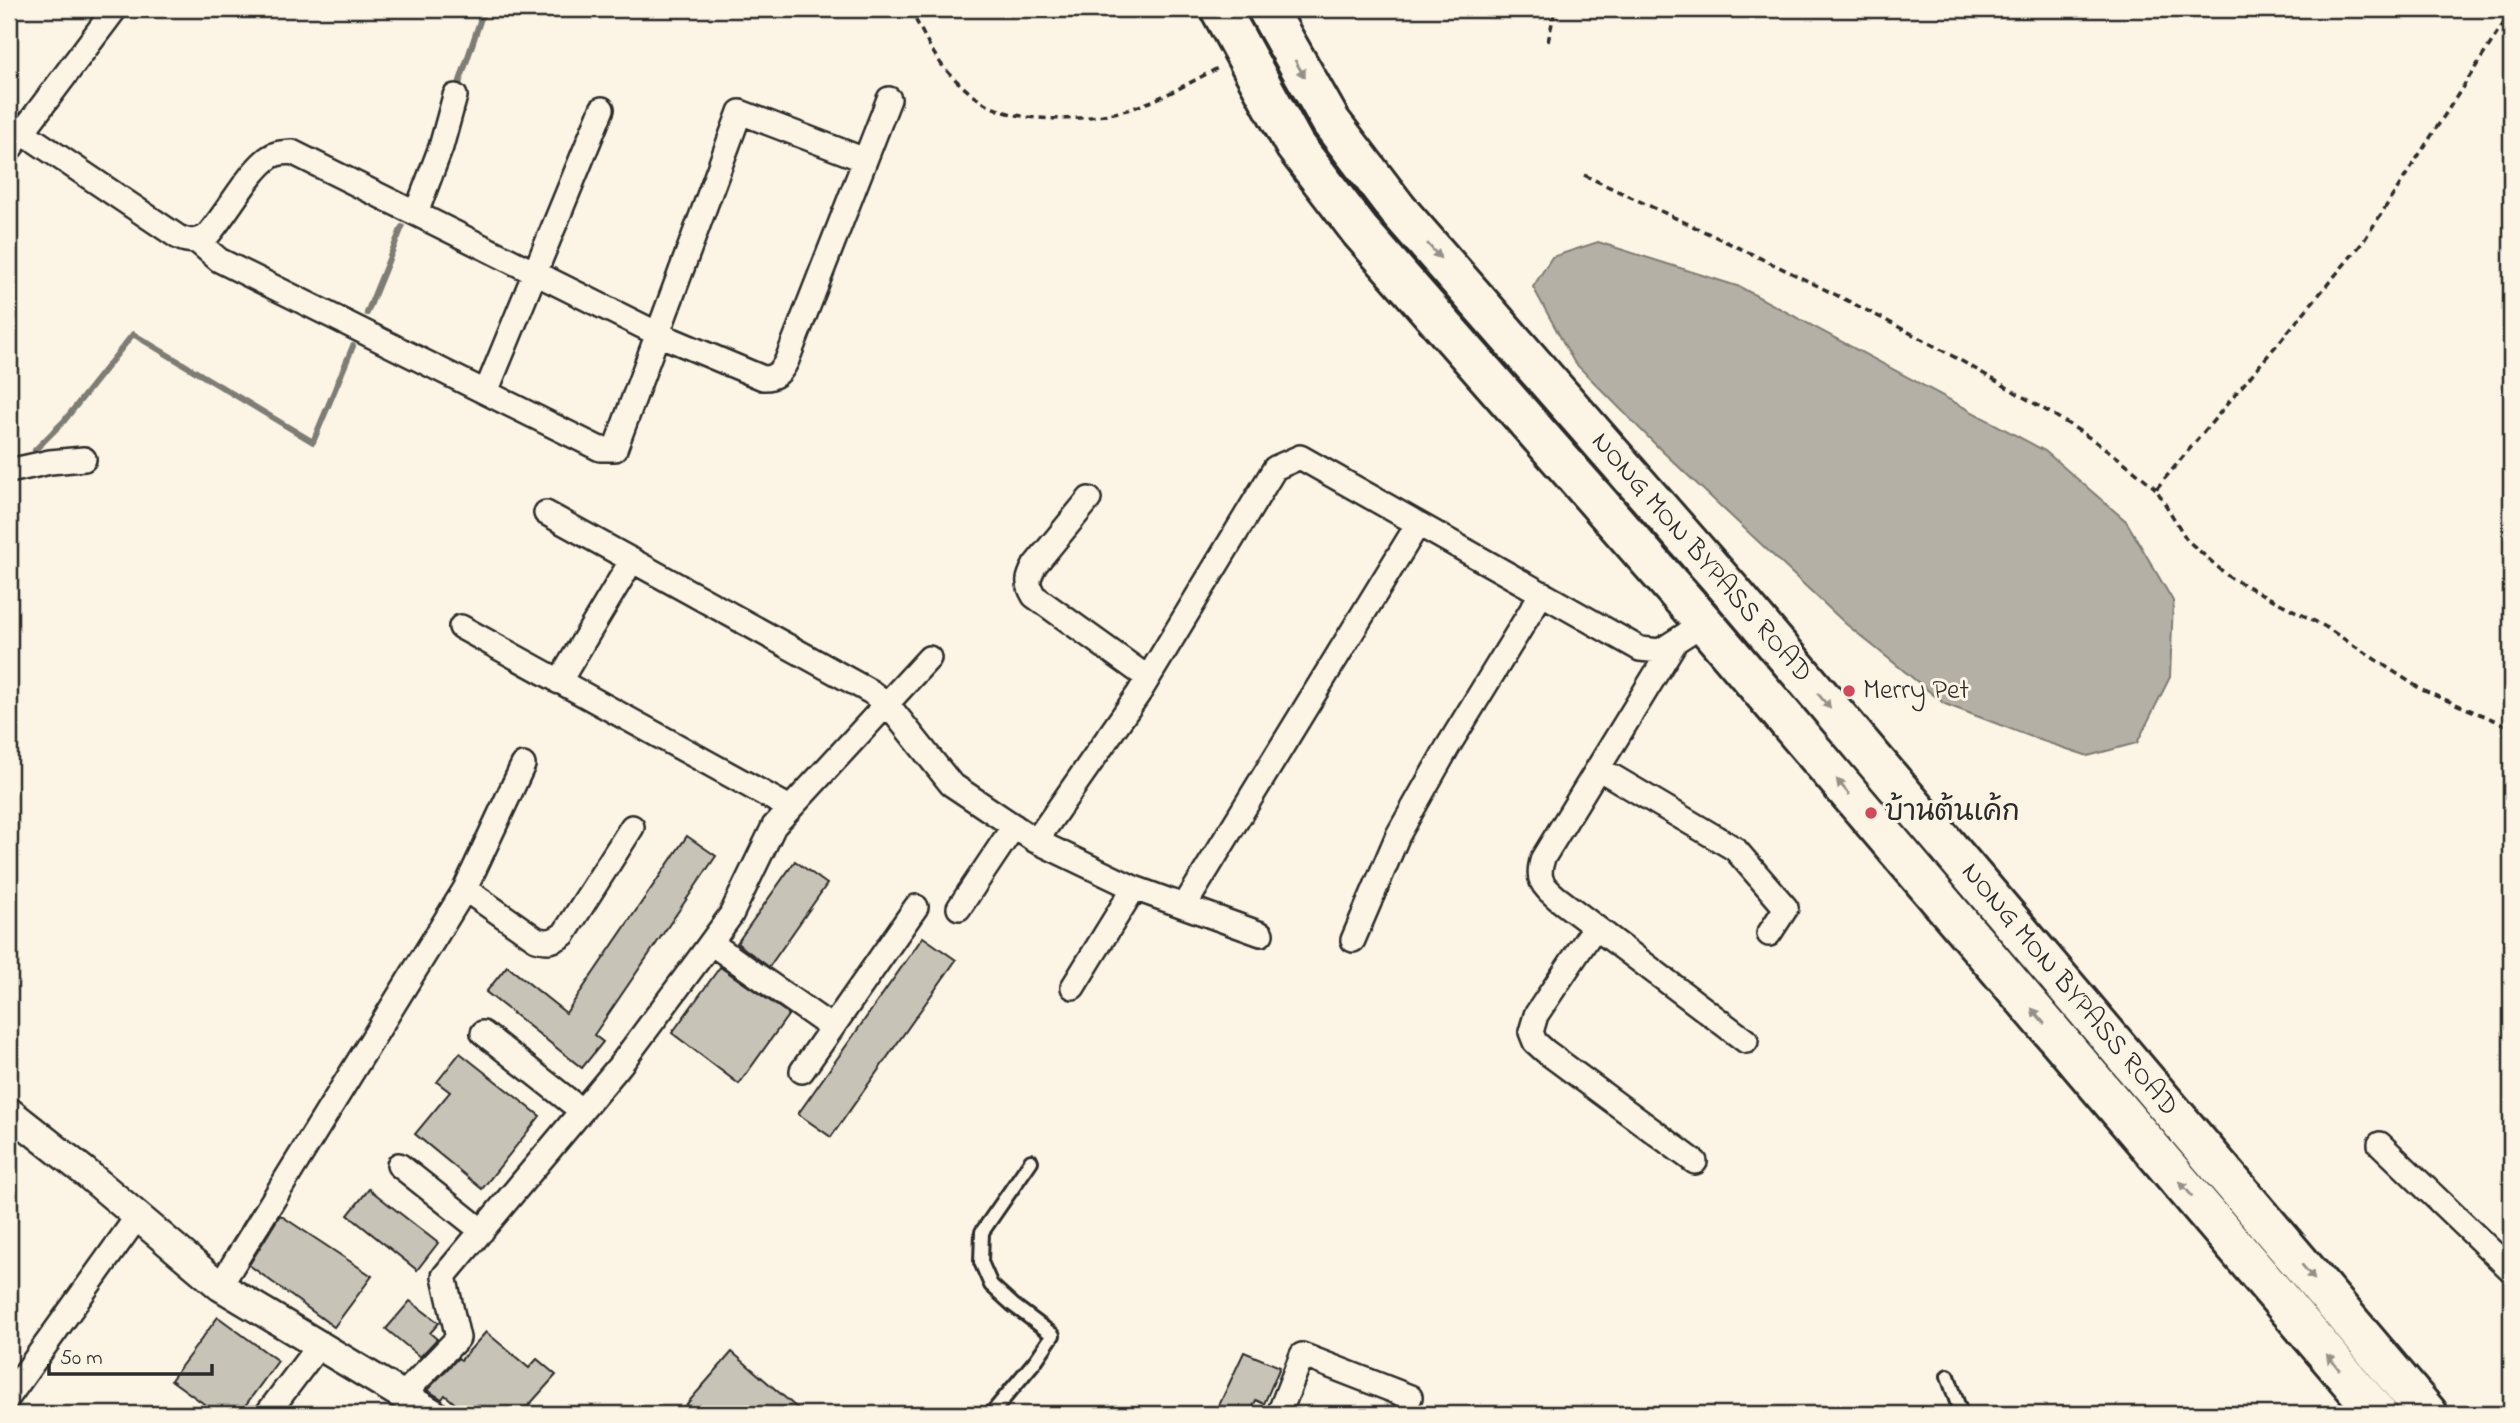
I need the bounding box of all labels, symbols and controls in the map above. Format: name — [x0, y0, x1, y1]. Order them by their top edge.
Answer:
one-way arrow — [1293, 59, 1306, 78]
one-way arrow — [1426, 243, 1441, 260]
street label: NONG MON BYPASS ROAD — [1580, 424, 1822, 692]
place label: Merry Pet — [1863, 671, 1969, 712]
marker: Merry Pet — [1841, 683, 1857, 699]
one-way arrow — [1816, 692, 1831, 709]
one-way arrow — [1836, 778, 1851, 795]
place label: บ้านต้นเค้ก — [1885, 792, 2020, 834]
marker: บ้านต้นเค้ก — [1863, 805, 1879, 821]
street label: NONG MON BYPASS ROAD — [1950, 854, 2188, 1126]
one-way arrow — [2031, 1007, 2046, 1025]
one-way arrow — [2178, 1180, 2194, 1198]
one-way arrow — [2300, 1263, 2315, 1281]
scale bar — [49, 1332, 212, 1376]
text: 50 m — [60, 1344, 103, 1374]
one-way arrow — [2326, 1354, 2341, 1372]

